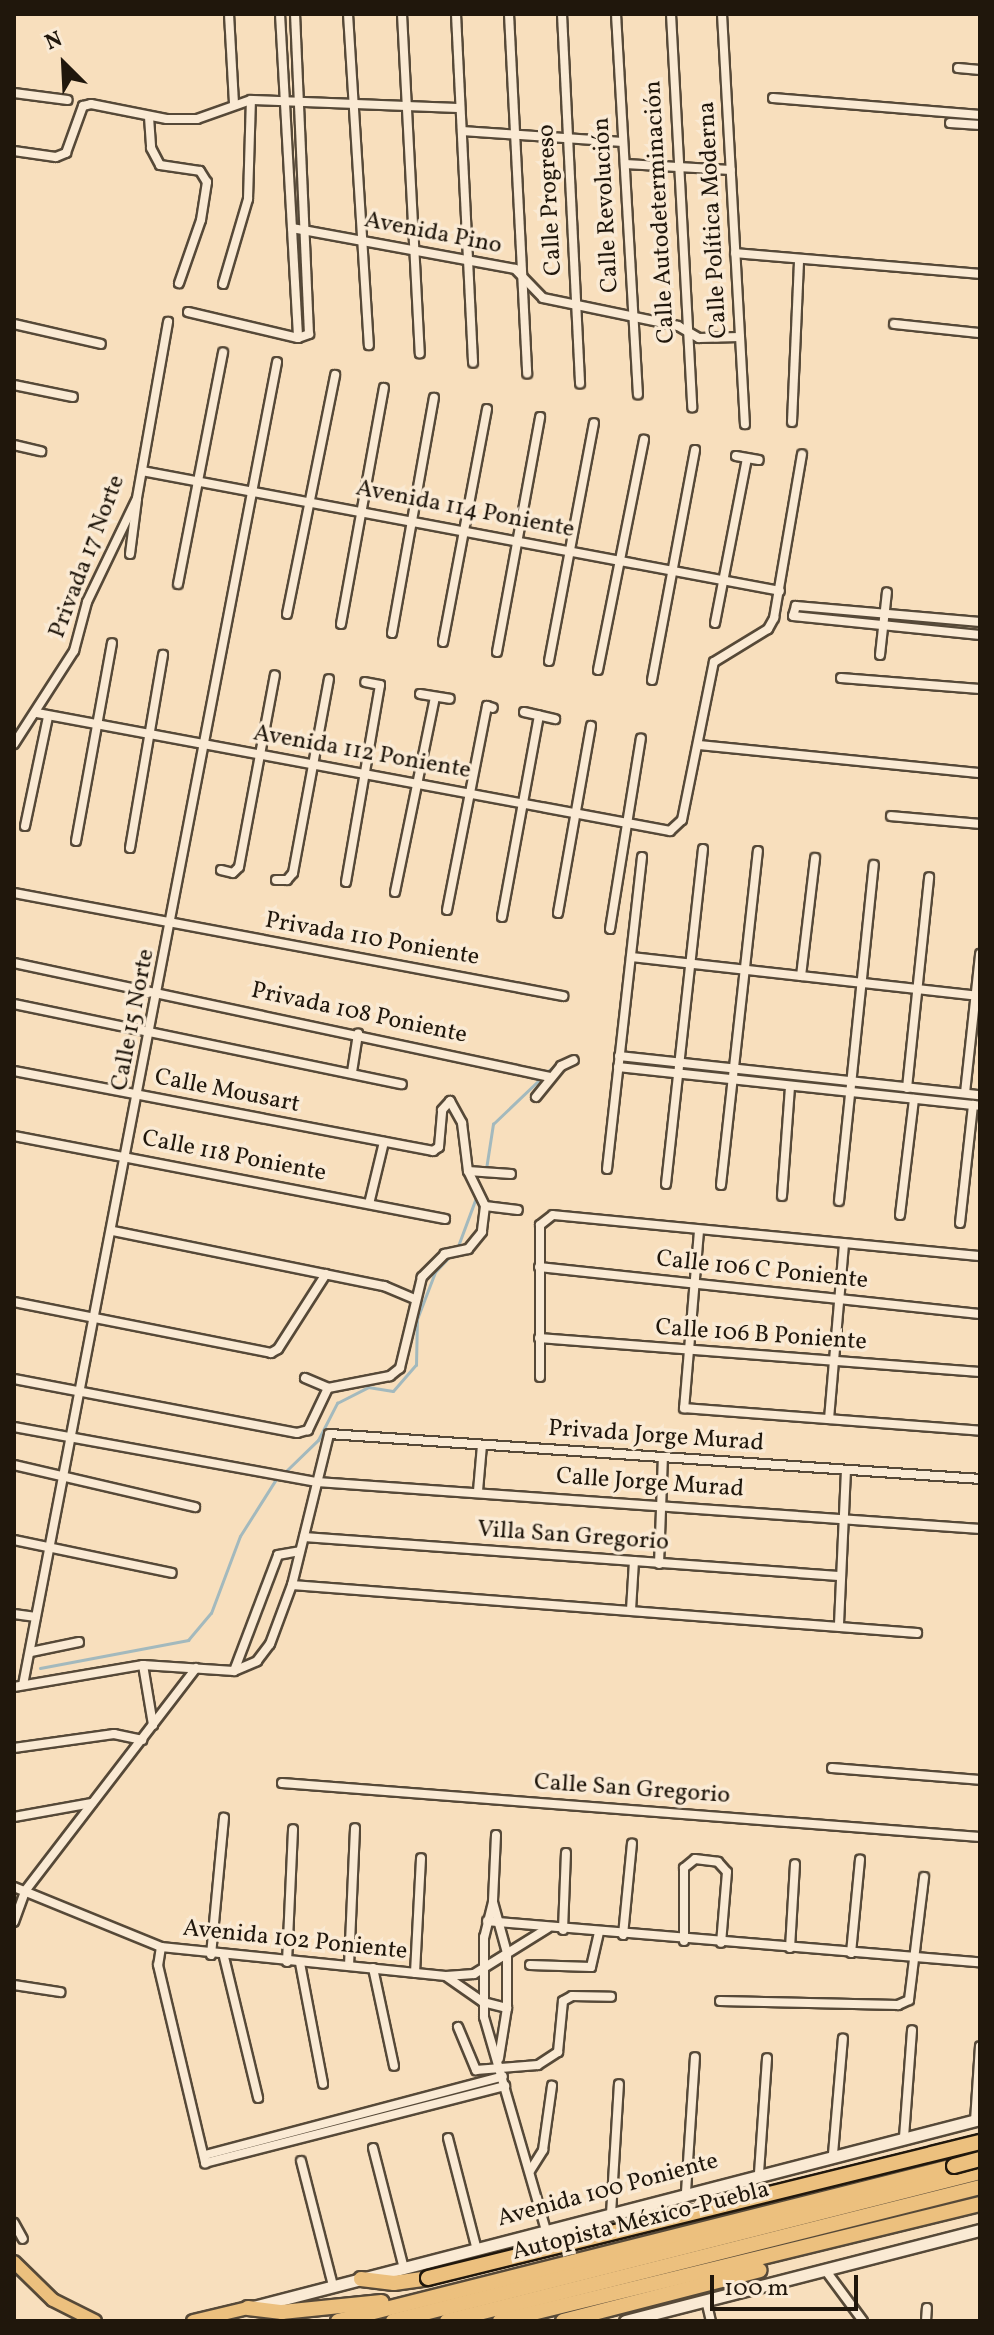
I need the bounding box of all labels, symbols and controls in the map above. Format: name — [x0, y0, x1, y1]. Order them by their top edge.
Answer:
north arrow — [24, 24, 104, 104]
text: N — [40, 24, 68, 59]
street label: Calle Autodeterminación — [640, 80, 682, 344]
street label: Calle Política Moderna — [693, 101, 735, 339]
street label: Calle Revolución — [588, 116, 626, 294]
street label: Calle Progreso — [533, 124, 569, 276]
street label: Avenida Pino — [362, 207, 504, 261]
street label: Privada 17 Norte — [44, 472, 132, 642]
street label: Avenida 114 Poniente — [353, 475, 577, 545]
street label: Avenida 112 Poniente — [251, 720, 473, 786]
street label: Privada 110 Poniente — [263, 907, 481, 973]
street label: Calle 15 Norte — [106, 947, 162, 1093]
street label: Privada 108 Poniente — [248, 977, 470, 1051]
street label: Calle Mousart — [152, 1064, 302, 1120]
street label: Calle 118 Poniente — [140, 1125, 328, 1189]
street label: Calle 106 C Poniente — [655, 1246, 869, 1296]
street label: Calle 106 B Poniente — [654, 1314, 868, 1358]
street label: Privada Jorge Murad — [547, 1415, 765, 1459]
street label: Calle Jorge Murad — [555, 1463, 745, 1505]
street label: Villa San Gregorio — [476, 1516, 670, 1558]
street label: Calle San Gregorio — [533, 1769, 731, 1811]
street label: Avenida 102 Poniente — [181, 1915, 409, 1967]
street label: Avenida 100 Poniente — [494, 2148, 722, 2234]
street label: Autopista México-Puebla — [509, 2176, 773, 2268]
scale bar — [714, 2259, 862, 2309]
text: 100 m — [724, 2272, 789, 2306]

